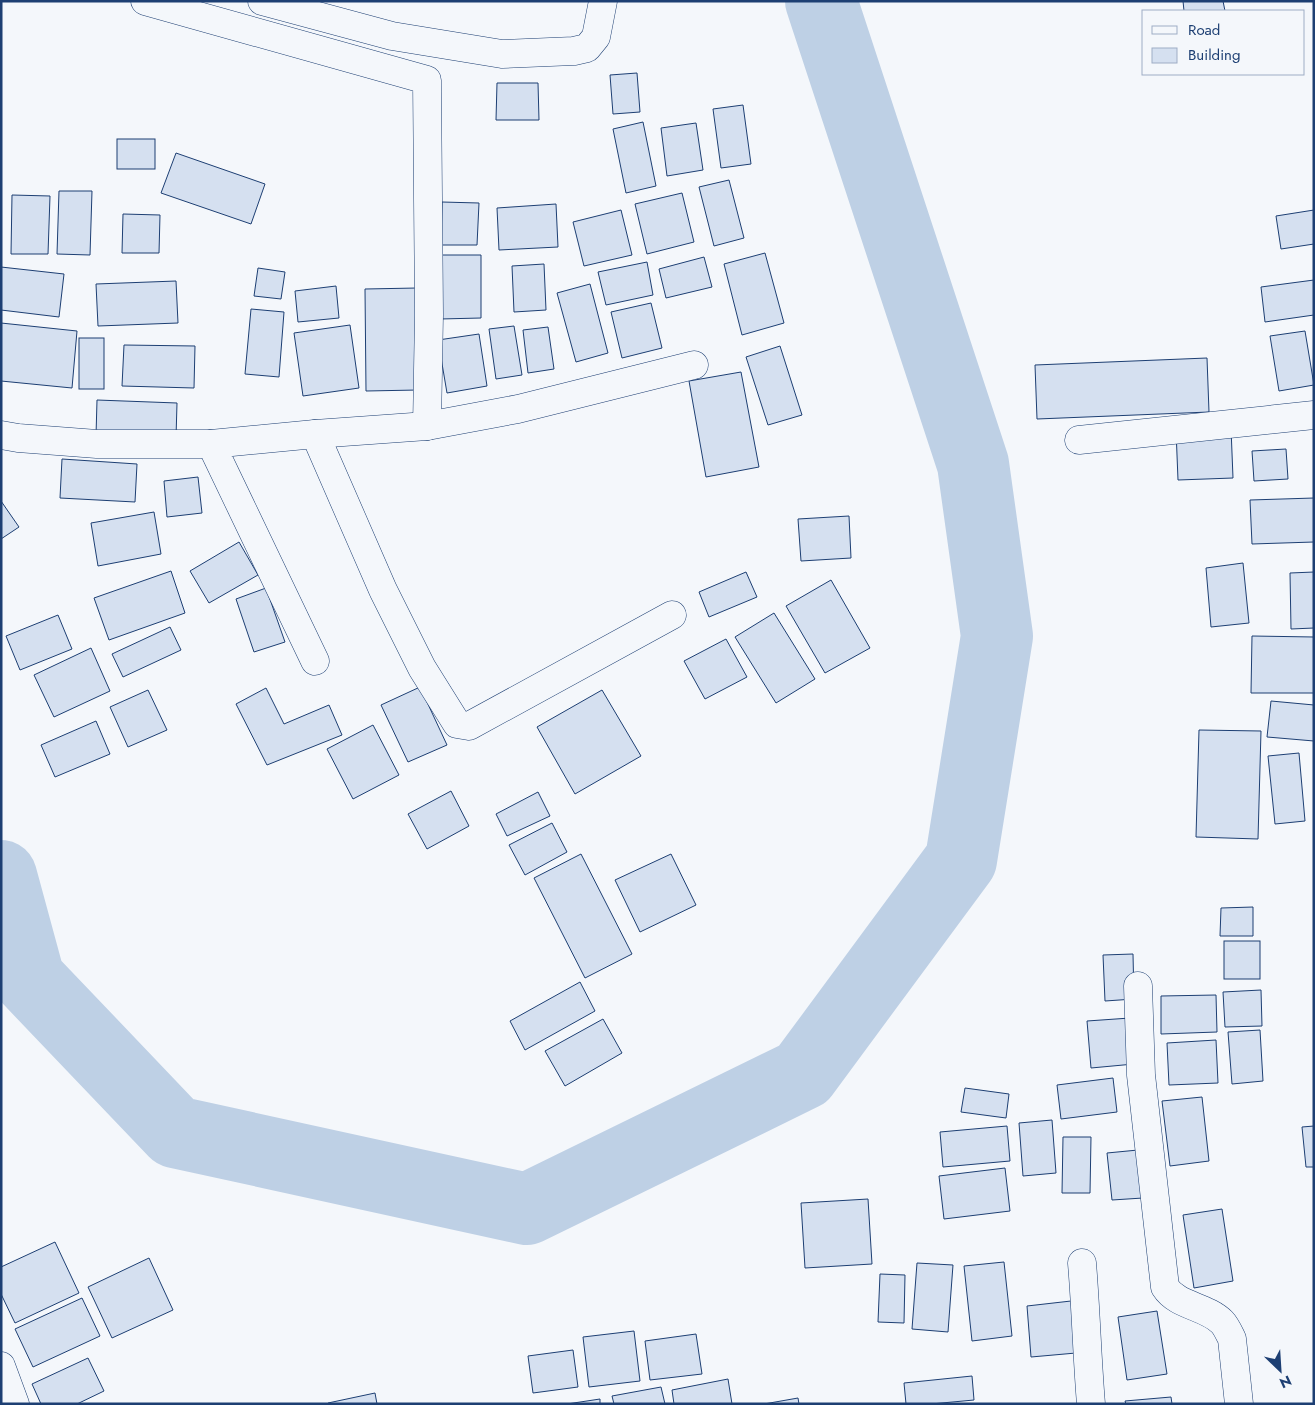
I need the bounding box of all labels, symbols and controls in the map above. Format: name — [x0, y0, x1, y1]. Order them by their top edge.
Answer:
legend — [1142, 10, 1305, 75]
text: Road — [1188, 19, 1220, 41]
text: Building — [1188, 44, 1240, 66]
north arrow — [1255, 1345, 1305, 1395]
text: N — [1276, 1370, 1295, 1393]

